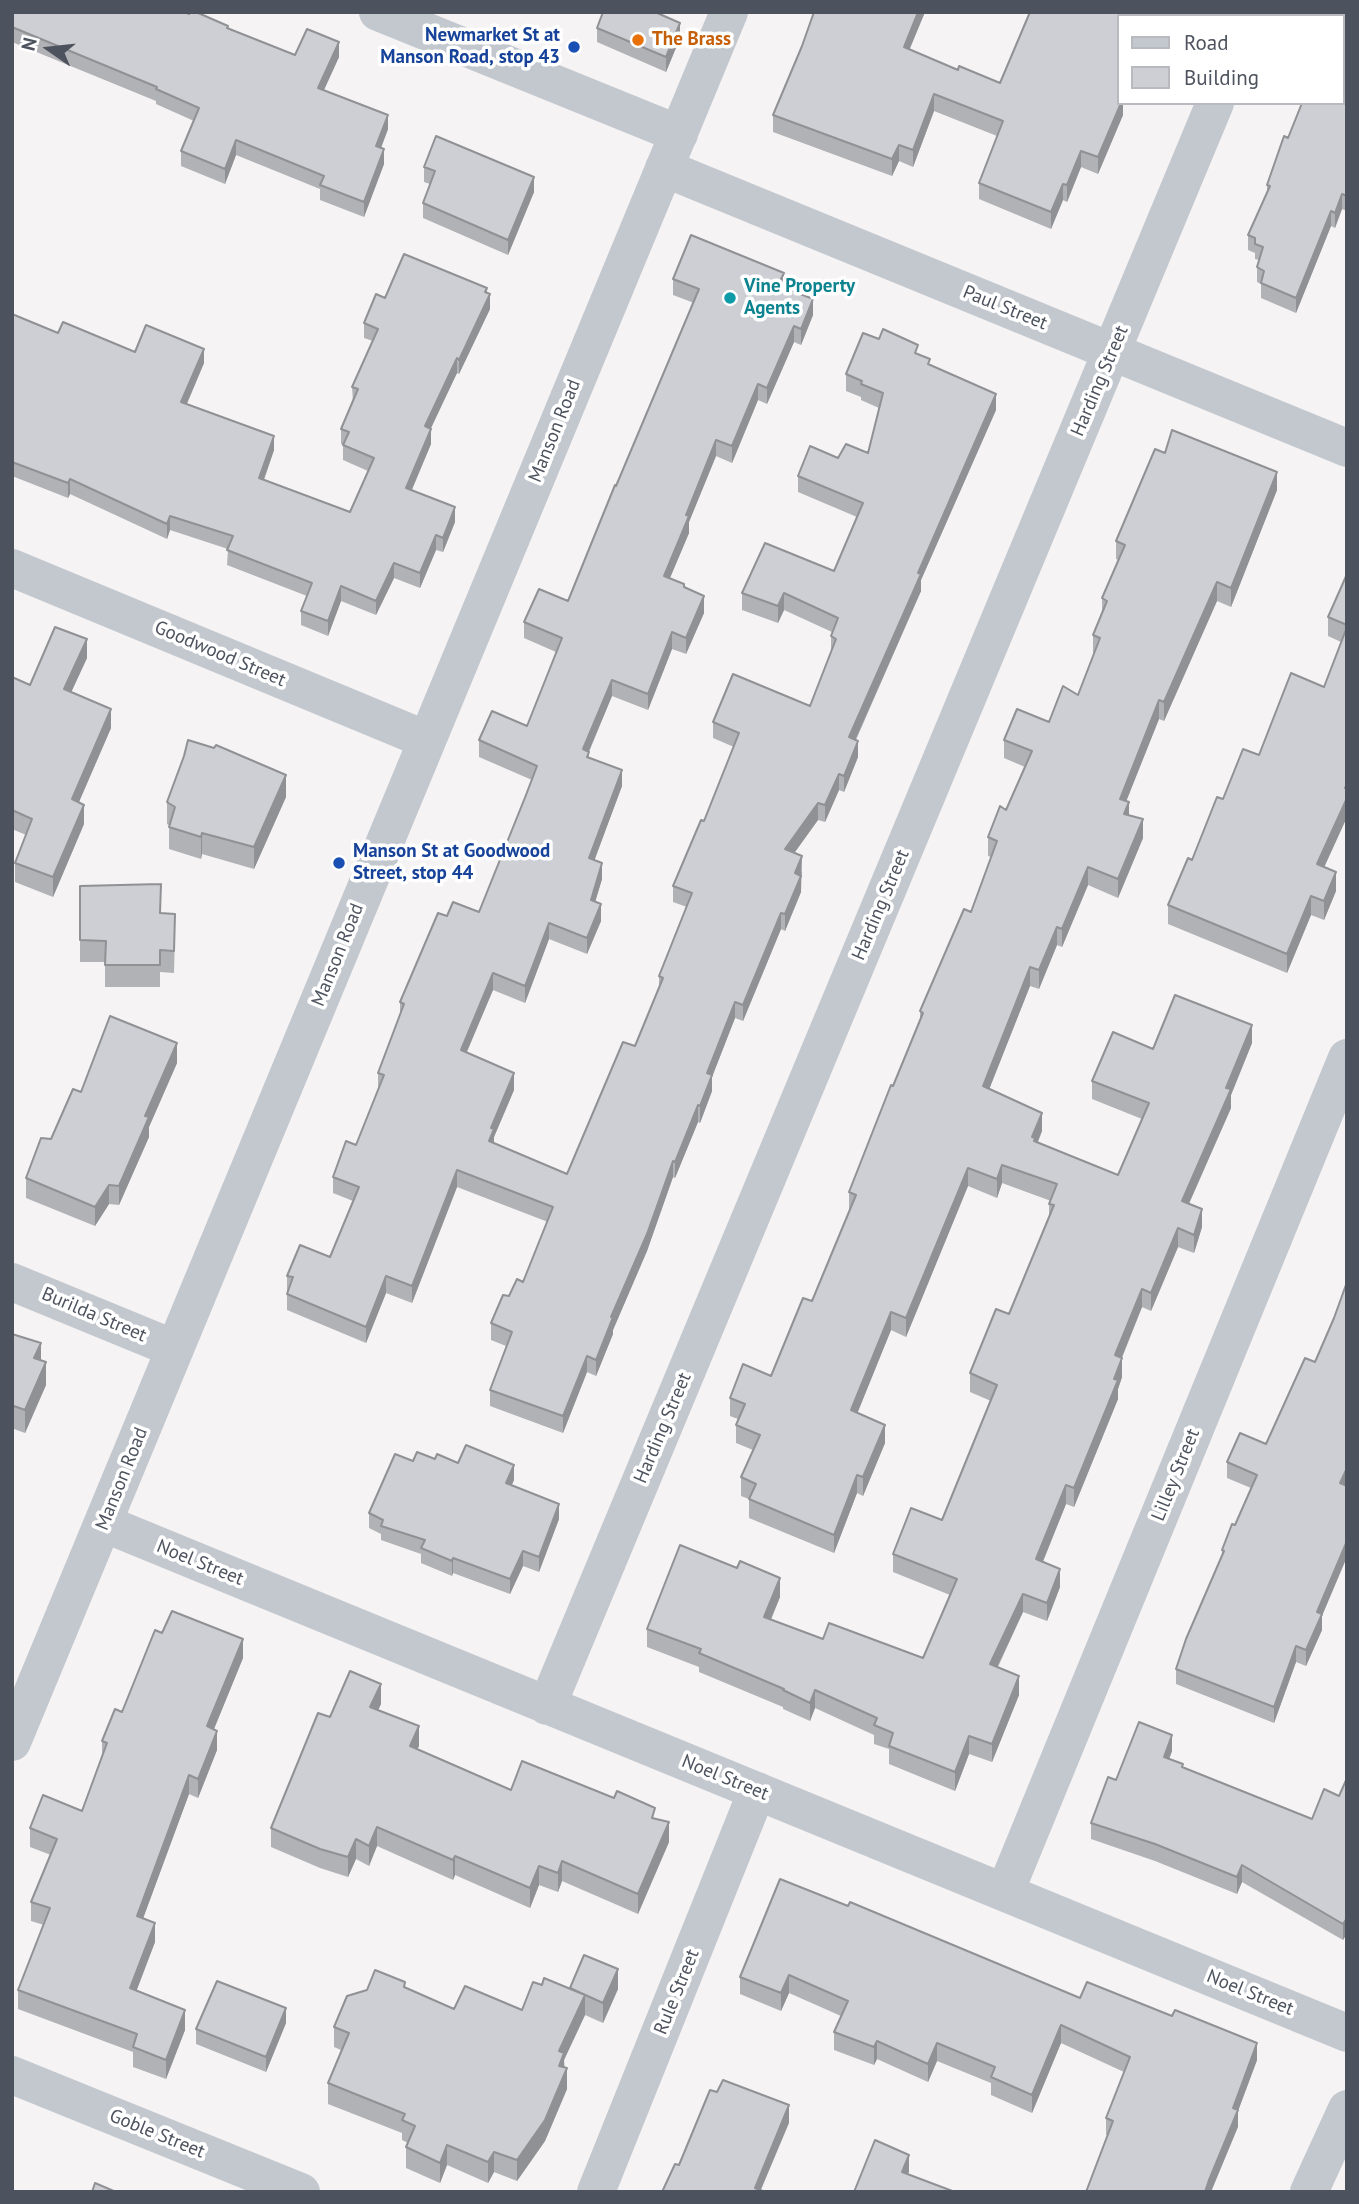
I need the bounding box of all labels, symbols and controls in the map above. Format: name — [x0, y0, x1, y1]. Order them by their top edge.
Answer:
north arrow — [14, 14, 84, 84]
legend — [1118, 14, 1345, 105]
place label: Newmarket St at Manson Road, stop 43 — [380, 25, 560, 69]
place label: The Brass — [652, 29, 731, 51]
text: Road — [1184, 29, 1228, 56]
marker: The Brass — [630, 32, 646, 48]
text: N — [15, 35, 42, 53]
marker: Newmarket St at Manson Road, stop 43 — [566, 39, 582, 55]
text: Building — [1184, 64, 1259, 91]
place label: Vine Property Agents — [744, 276, 855, 320]
street label: Paul Street — [960, 281, 1050, 335]
marker: Vine Property Agents — [722, 290, 738, 306]
street label: Harding Street — [1066, 322, 1134, 440]
street label: Manson Road — [524, 376, 586, 486]
street label: Goodwood Street — [151, 616, 289, 692]
place label: Manson St at Goodwood Street, stop 44 — [353, 841, 550, 885]
street label: Harding Street — [847, 846, 915, 964]
marker: Manson St at Goodwood Street, stop 44 — [331, 855, 347, 871]
street label: Manson Road — [307, 900, 369, 1010]
street label: Burilda Street — [38, 1283, 150, 1347]
street label: Harding Street — [629, 1369, 697, 1487]
street label: Manson Road — [91, 1424, 153, 1534]
street label: Lilley Street — [1147, 1425, 1205, 1525]
street label: Noel Street — [153, 1535, 247, 1591]
street label: Noel Street — [678, 1750, 772, 1806]
street label: Rule Street — [650, 1946, 704, 2038]
street label: Noel Street — [1203, 1965, 1297, 2021]
street label: Goble Street — [106, 2105, 208, 2163]

